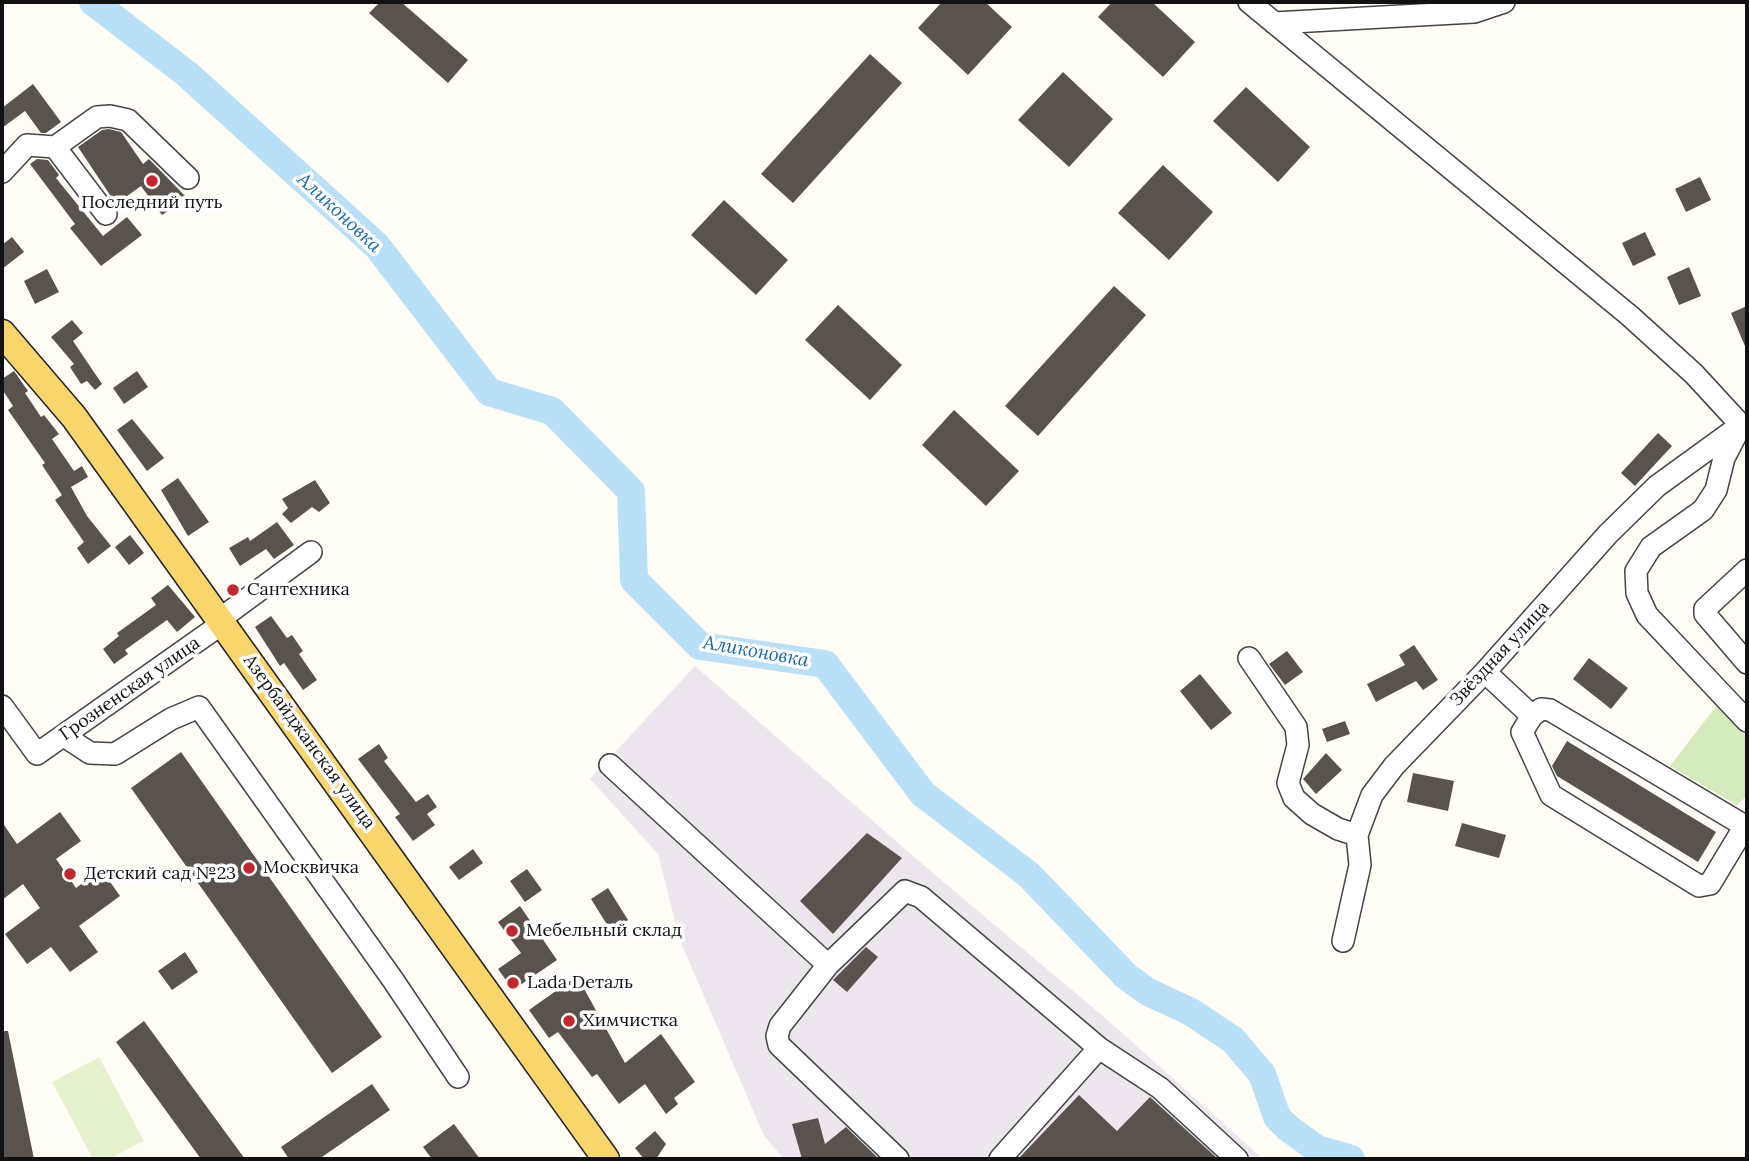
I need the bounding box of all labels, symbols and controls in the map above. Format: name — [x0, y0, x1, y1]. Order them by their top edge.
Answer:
water label: Аликоновка — [292, 168, 386, 258]
marker: Последний путь — [144, 173, 160, 189]
place label: Последний путь — [81, 192, 223, 214]
place label: Сантехника — [247, 579, 350, 601]
marker: Сантехника — [225, 582, 241, 598]
street label: Звёздная улица — [1446, 597, 1554, 711]
street label: Грозненская улица — [56, 632, 204, 746]
water label: Аликоновка — [702, 632, 810, 672]
street label: Азербайджанская улица — [238, 651, 380, 833]
place label: Москвичка — [263, 857, 359, 879]
marker: Москвичка — [241, 860, 257, 876]
place label: Детский сад №23 — [84, 863, 236, 885]
marker: Детский сад №23 — [62, 866, 78, 882]
place label: Мебельный склад — [526, 920, 682, 942]
marker: Мебельный склад — [504, 923, 520, 939]
place label: Lada Dеталь — [527, 972, 633, 994]
marker: Lada Dеталь — [505, 975, 521, 991]
place label: Химчистка — [583, 1010, 678, 1032]
marker: Химчистка — [561, 1013, 577, 1029]

